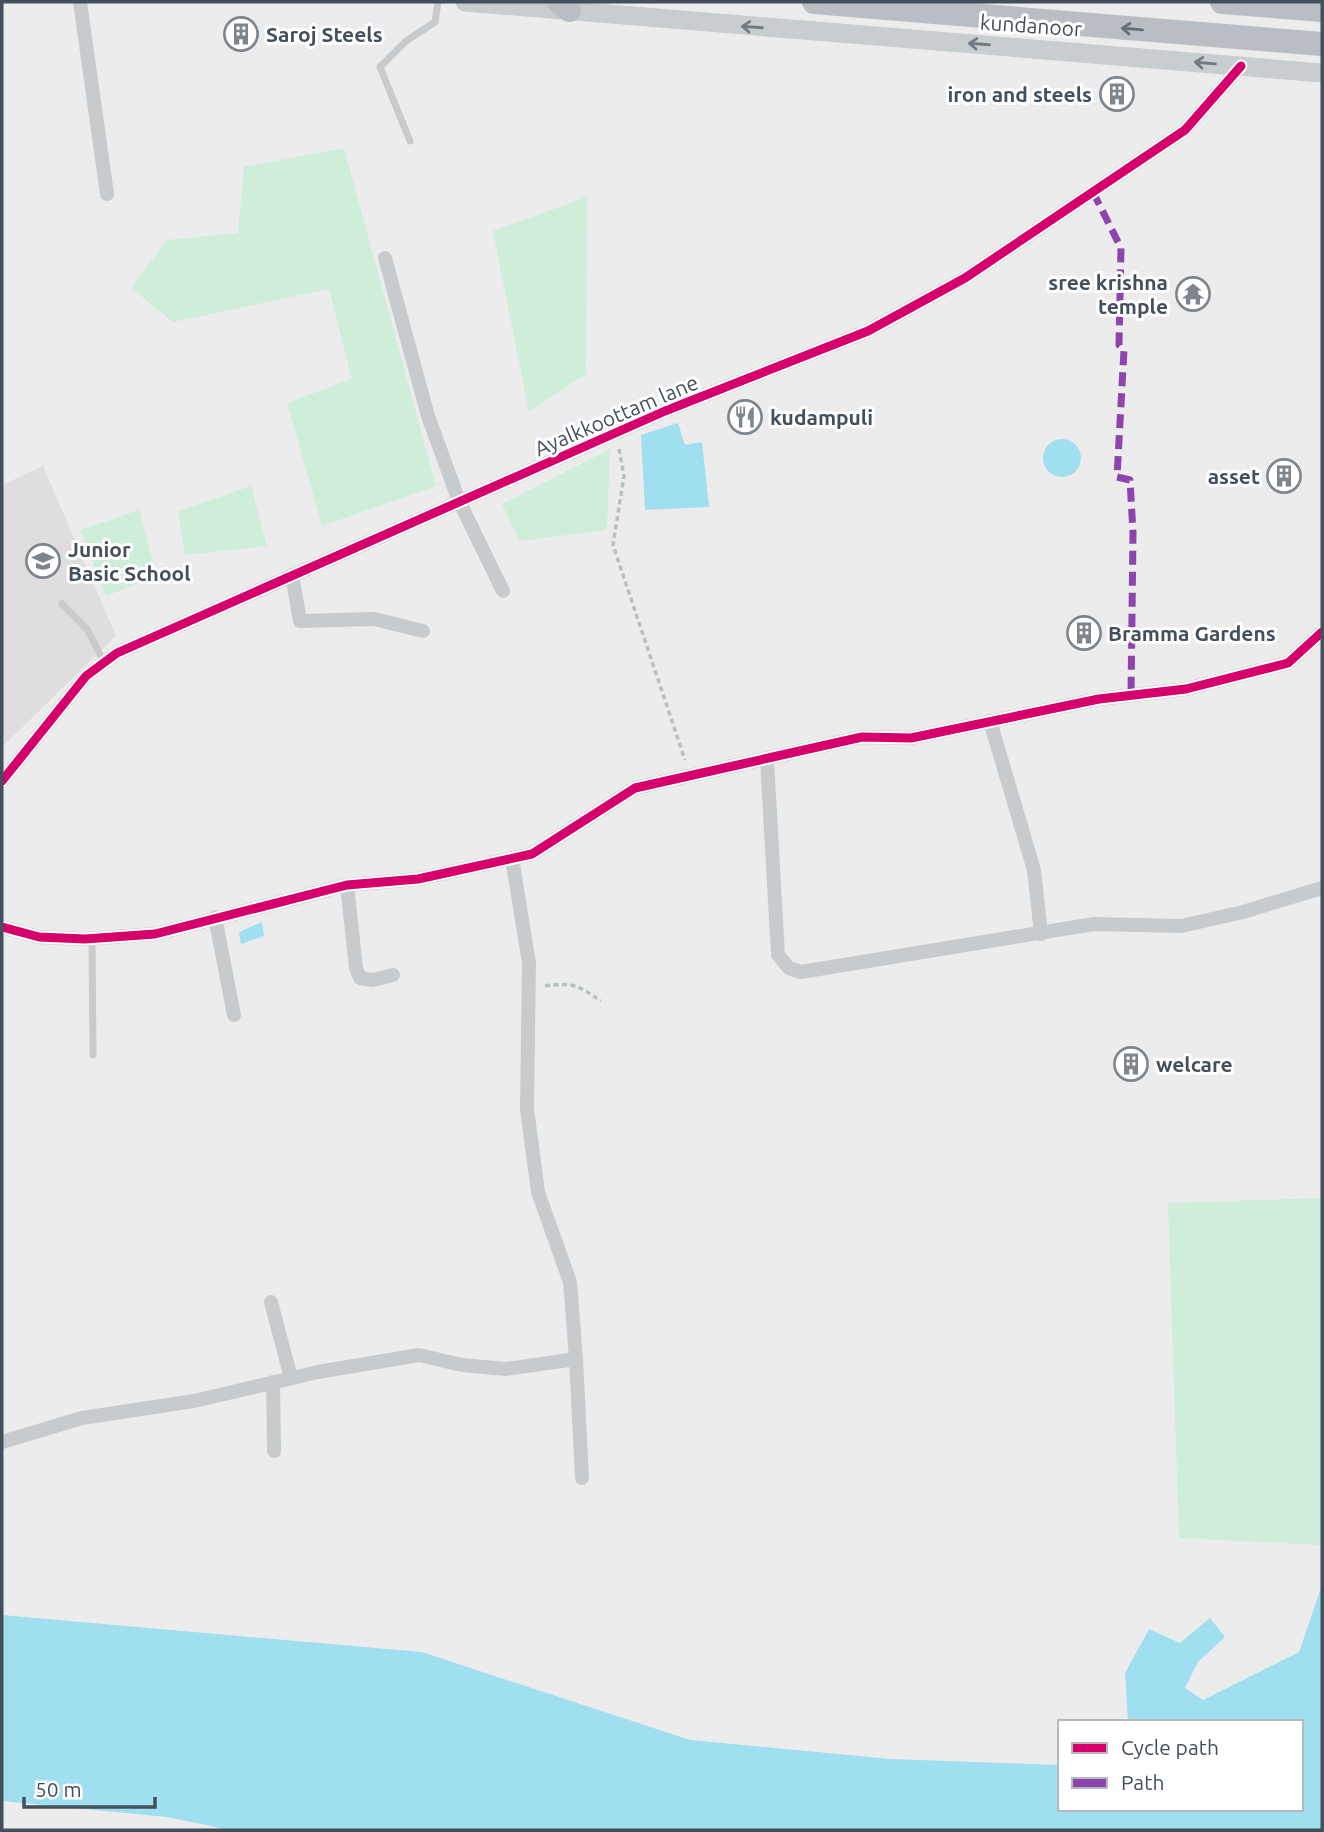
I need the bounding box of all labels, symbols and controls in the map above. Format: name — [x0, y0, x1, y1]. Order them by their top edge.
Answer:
street label: kundanoor — [979, 9, 1083, 41]
building icon: Saroj Steels — [222, 15, 260, 53]
one-way arrow — [741, 20, 764, 33]
place label: Saroj Steels — [266, 22, 383, 46]
one-way arrow — [1121, 22, 1144, 35]
one-way arrow — [968, 37, 990, 50]
one-way arrow — [1195, 56, 1217, 69]
building icon: iron and steels — [1098, 75, 1136, 113]
place label: iron and steels — [947, 82, 1092, 106]
place label: sree krishna temple — [1048, 270, 1168, 318]
temple icon: sree krishna temple — [1174, 275, 1212, 313]
street label: Ayalkkoottam lane — [531, 370, 701, 460]
restaurant icon: kudampuli — [726, 398, 764, 436]
place label: kudampuli — [770, 405, 873, 429]
building icon: asset — [1265, 457, 1303, 495]
place label: asset — [1208, 464, 1260, 488]
place label: Junior Basic School — [68, 537, 191, 585]
school or university icon: Junior Basic School — [24, 542, 62, 580]
building icon: Bramma Gardens — [1065, 614, 1103, 652]
place label: Bramma Gardens — [1108, 621, 1276, 645]
building icon: welcare — [1112, 1045, 1150, 1083]
place label: welcare — [1156, 1052, 1233, 1076]
legend — [1058, 1720, 1303, 1811]
text: Cycle path — [1121, 1735, 1219, 1759]
scale bar — [24, 1766, 156, 1810]
text: Path — [1121, 1770, 1164, 1794]
text: 50 m — [35, 1777, 82, 1801]

